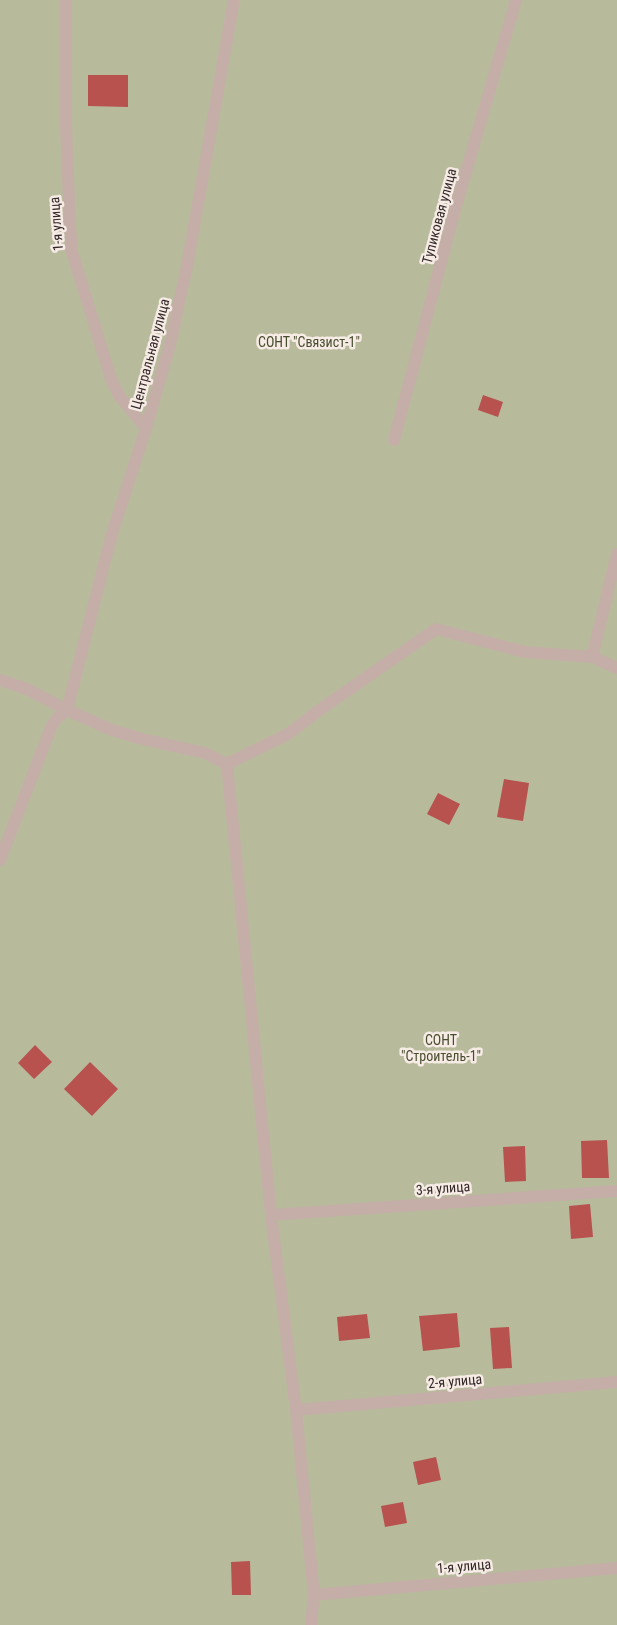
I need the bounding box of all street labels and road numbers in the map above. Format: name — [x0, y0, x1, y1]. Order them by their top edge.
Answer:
street label: Тупиковая улица — [419, 167, 459, 265]
street label: 1-я улица — [46, 196, 66, 252]
street label: Центральная улица — [128, 297, 172, 411]
street label: 3-я улица — [415, 1178, 471, 1198]
street label: 2-я улица — [427, 1371, 483, 1391]
street label: 1-я улица — [436, 1556, 492, 1576]

